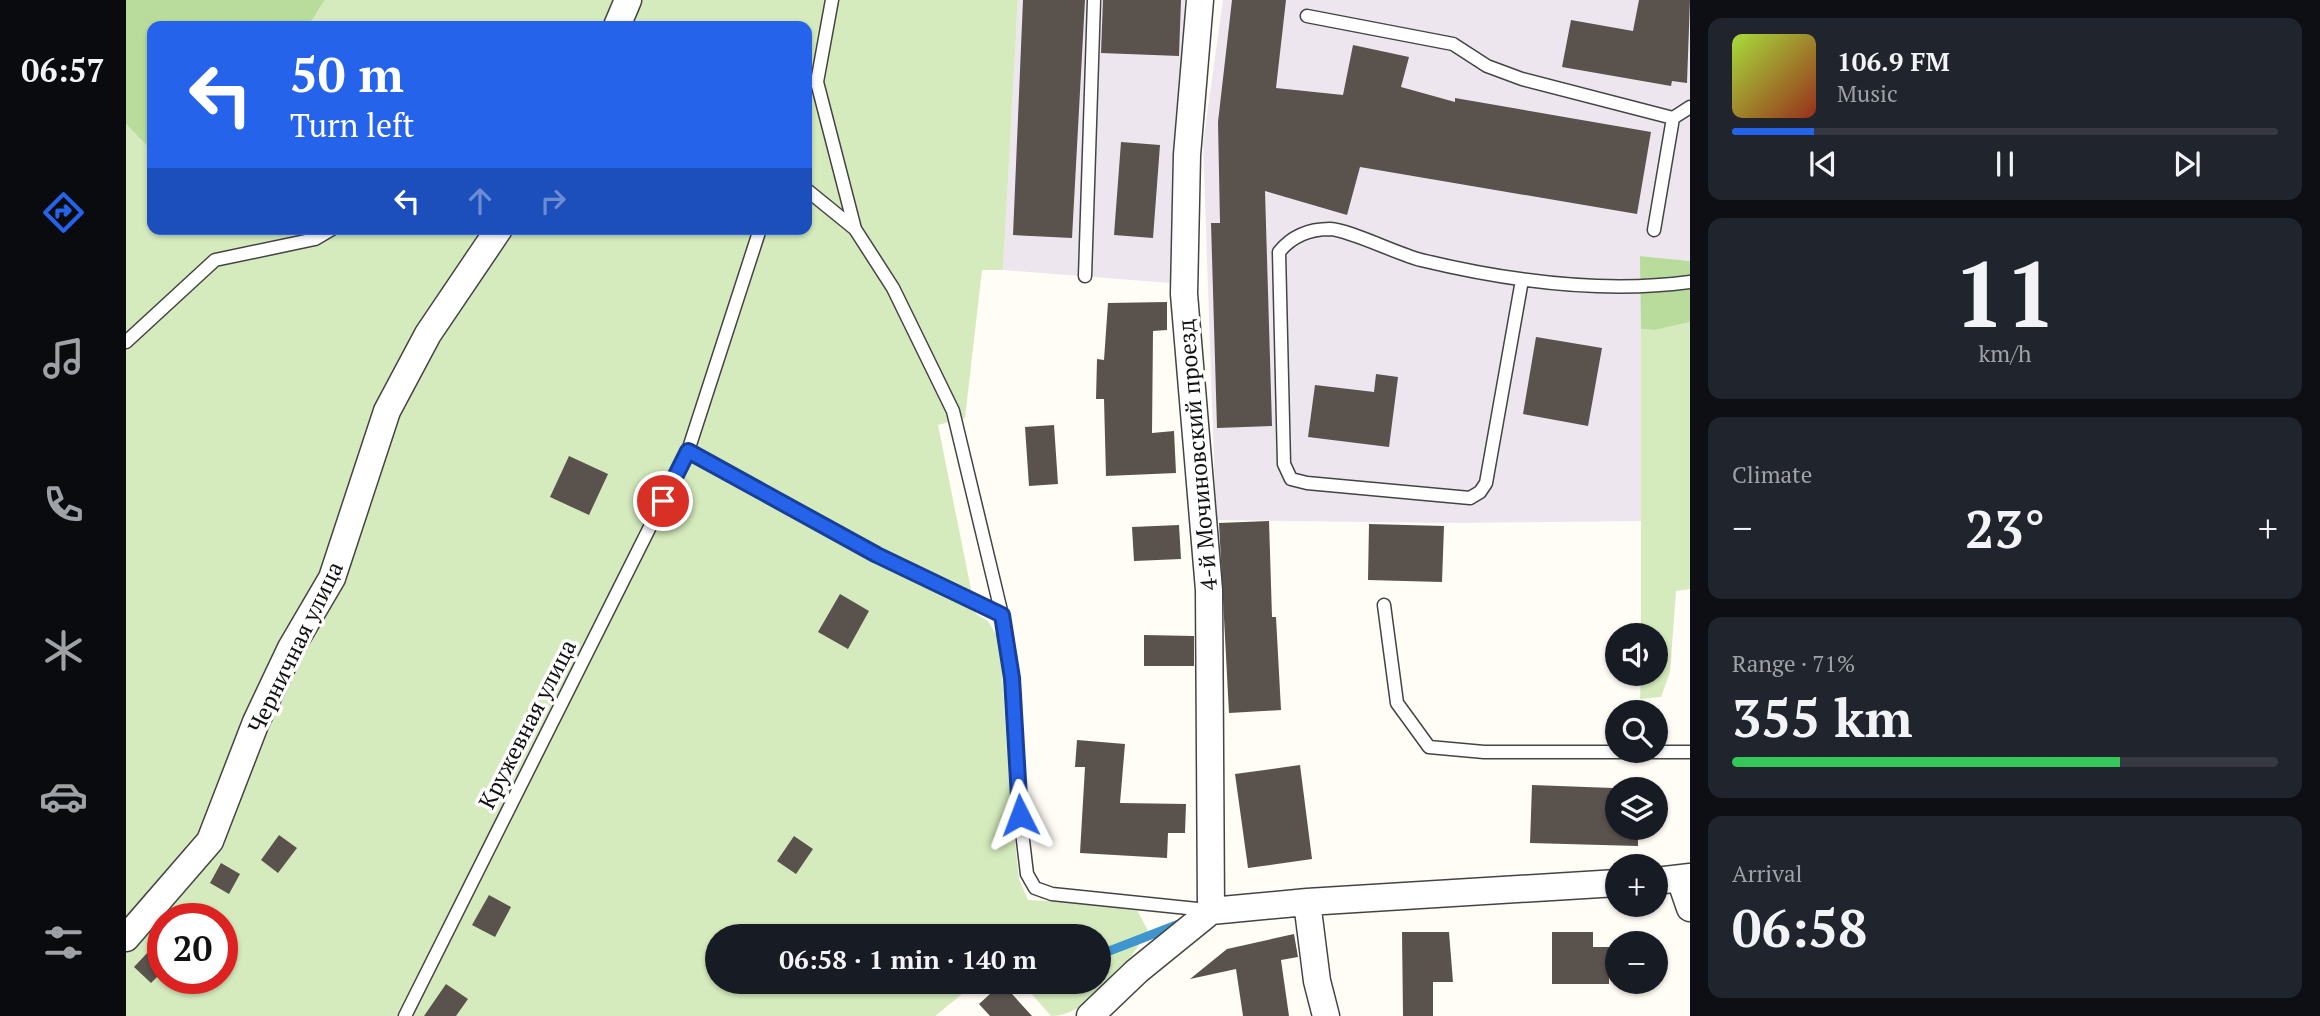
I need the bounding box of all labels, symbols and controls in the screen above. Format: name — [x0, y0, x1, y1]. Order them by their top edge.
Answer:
text: 50 m — [290, 41, 404, 106]
text: 106.9 FM — [1837, 44, 1950, 78]
text: 06:57 — [21, 49, 105, 91]
icon: left — [175, 49, 266, 140]
text: Music — [1837, 78, 1898, 109]
text: Turn left — [290, 104, 414, 146]
icon: previous — [1804, 145, 1842, 183]
icon: pause — [1986, 145, 2024, 183]
icon: next — [2168, 145, 2206, 183]
icon: left — [388, 182, 426, 220]
icon: ahead — [461, 182, 499, 220]
icon: right — [534, 182, 572, 220]
icon: directions — [39, 188, 88, 237]
text: 11 — [1954, 232, 2056, 353]
street label: 4-й Мочиновский проезд — [1170, 318, 1224, 592]
icon: music — [39, 334, 88, 383]
text: km/h — [1978, 338, 2032, 369]
text: Climate — [1732, 459, 1812, 490]
pin — [633, 471, 693, 531]
icon: phone — [39, 480, 88, 529]
icon: arrive — [644, 482, 682, 520]
text: 23° — [1965, 494, 2045, 563]
text: − — [1732, 503, 1752, 553]
text: + — [2258, 503, 2278, 553]
street label: Черничная улица — [240, 556, 350, 738]
map controls — [1605, 623, 1668, 994]
button: sound — [1605, 623, 1668, 686]
icon: climate — [39, 626, 88, 675]
street label: Кружевная улица — [471, 634, 583, 814]
text: Range · 71% — [1732, 648, 1855, 679]
text: 355 km — [1732, 683, 1913, 752]
button: search — [1605, 700, 1668, 763]
icon: car — [39, 772, 88, 821]
button: layers — [1605, 777, 1668, 840]
position arrow — [983, 778, 1057, 852]
button: + — [1605, 854, 1668, 917]
text: Arrival — [1732, 858, 1803, 889]
text: 06:58 — [1732, 893, 1867, 962]
speed limit sign: 20 — [147, 903, 238, 994]
icon: filters — [39, 918, 88, 967]
button: − — [1605, 931, 1668, 994]
text: 06:58 · 1 min · 140 m — [779, 942, 1037, 976]

